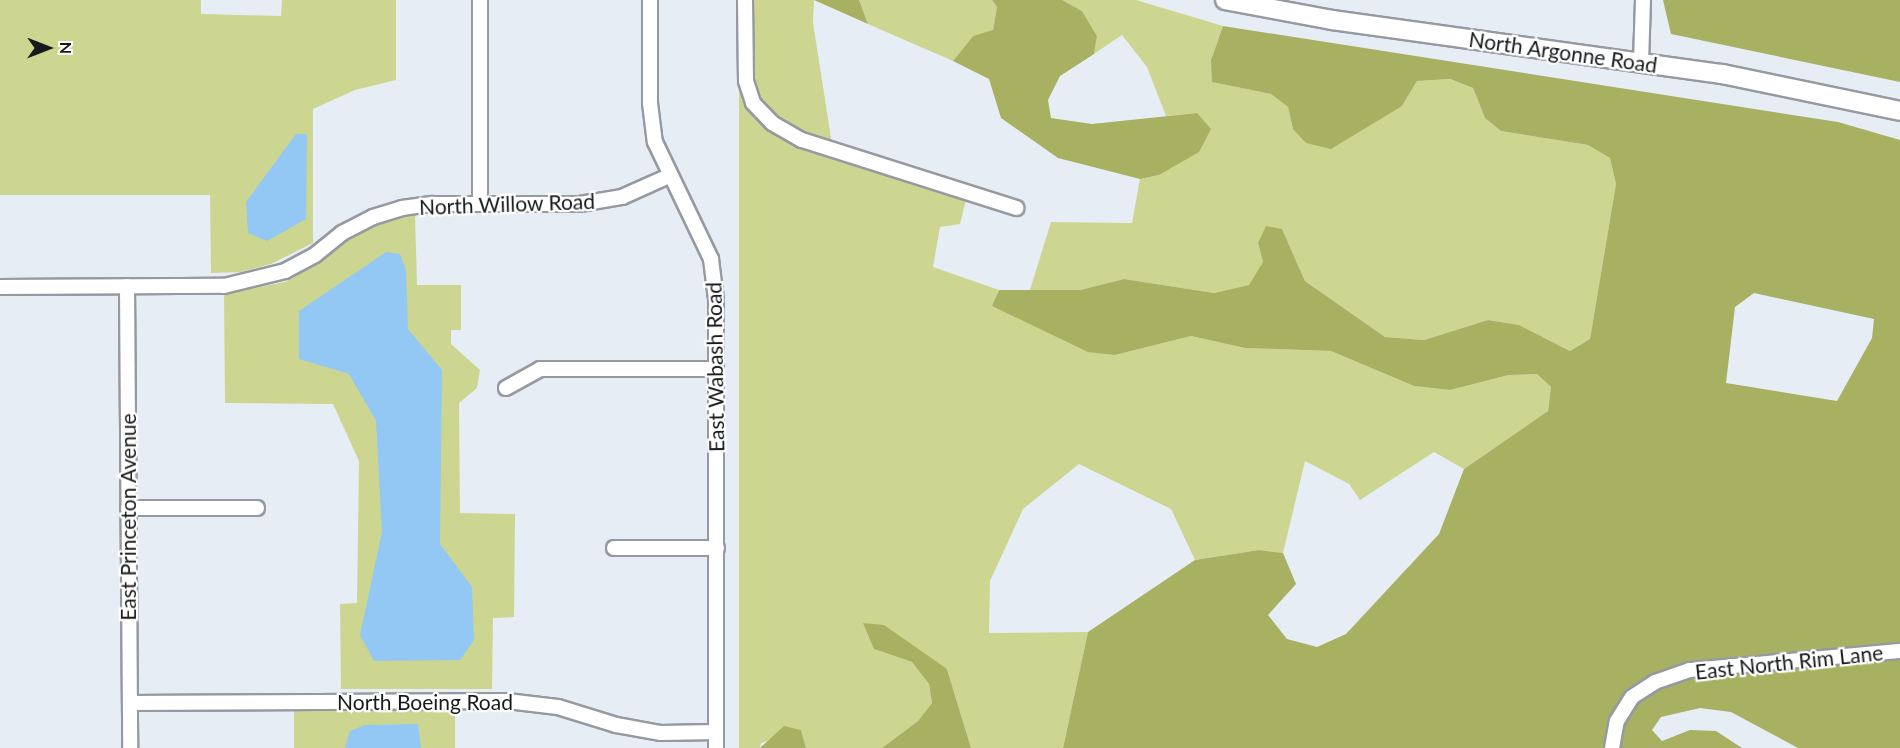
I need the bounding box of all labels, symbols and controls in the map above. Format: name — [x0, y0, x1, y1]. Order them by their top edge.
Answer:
north arrow — [18, 18, 78, 78]
street label: North Argonne Road — [1467, 26, 1659, 78]
text: N — [57, 42, 76, 54]
street label: North Willow Road — [418, 188, 596, 220]
street label: East Wabash Road — [701, 282, 729, 452]
street label: East Princeton Avenue — [115, 413, 141, 621]
street label: East North Rim Lane — [1694, 640, 1884, 684]
street label: North Boeing Road — [337, 689, 513, 715]

